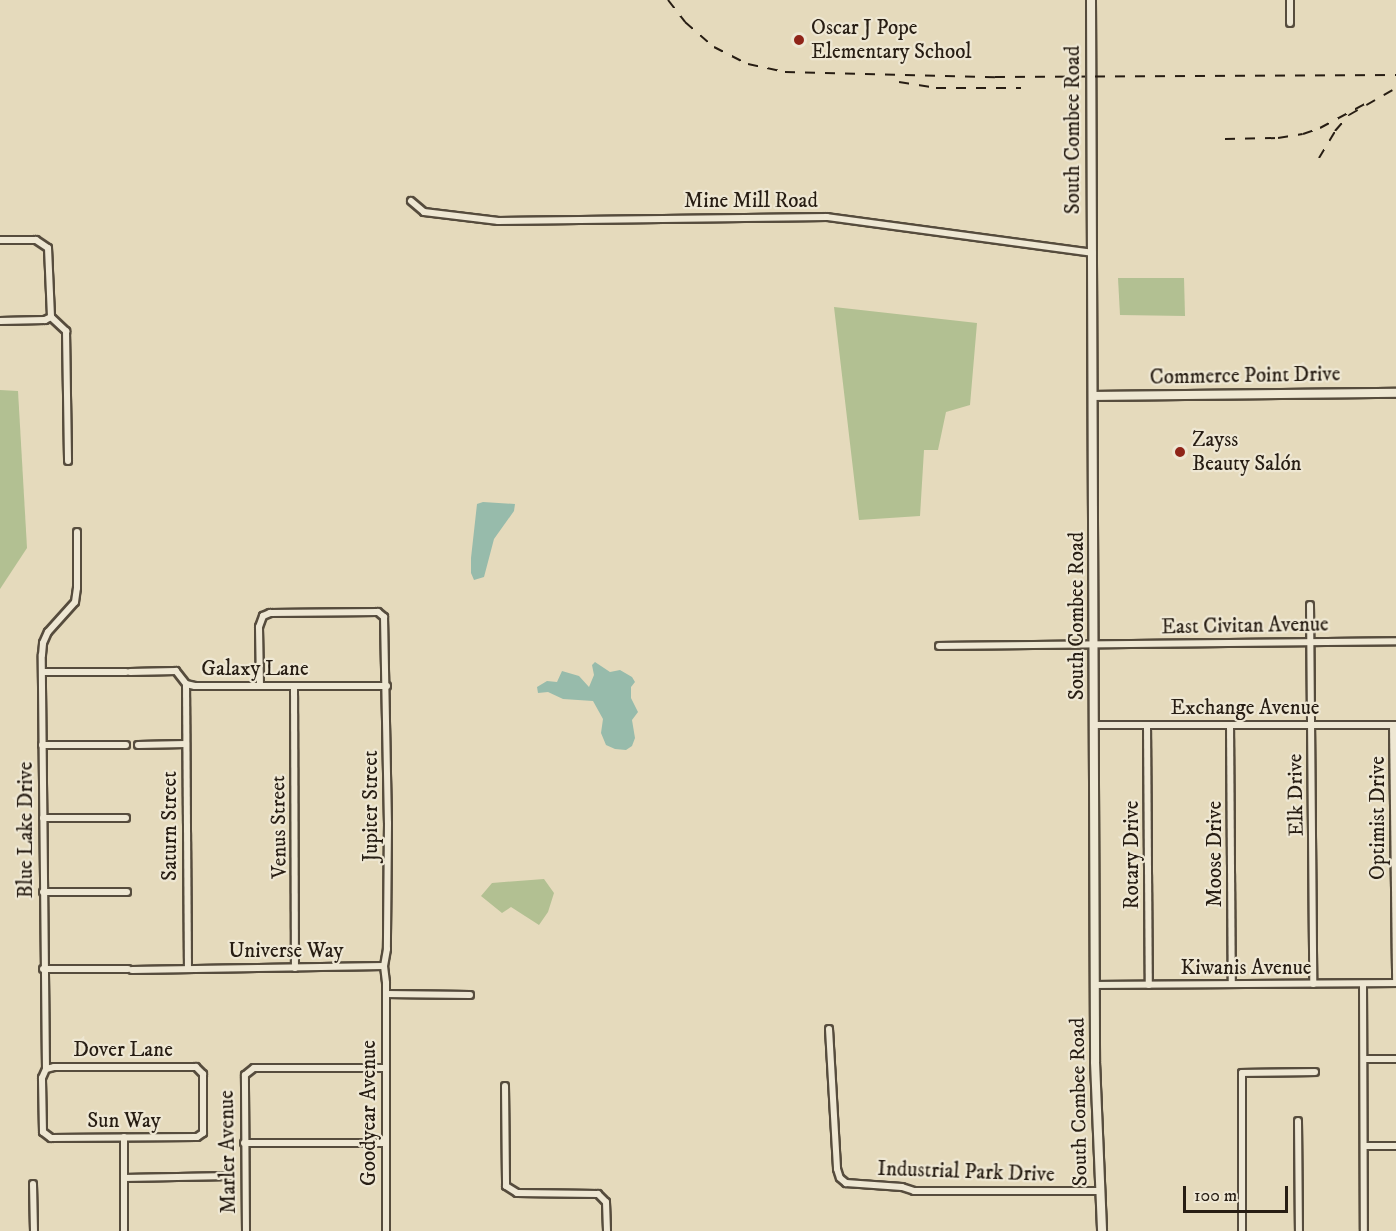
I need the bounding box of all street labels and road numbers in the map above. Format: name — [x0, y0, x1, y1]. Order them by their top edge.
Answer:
street label: South Combee Road — [1060, 46, 1086, 214]
street label: Mine Mill Road — [684, 188, 818, 214]
street label: Commerce Point Drive — [1149, 362, 1341, 390]
street label: South Combee Road — [1064, 532, 1090, 700]
street label: East Civitan Avenue — [1161, 612, 1329, 640]
street label: Galaxy Lane — [201, 656, 309, 682]
street label: Exchange Avenue — [1171, 695, 1319, 721]
street label: Jupiter Street — [358, 750, 384, 862]
street label: Elk Drive — [1283, 753, 1309, 837]
street label: Optimist Drive — [1365, 756, 1391, 880]
street label: Blue Lake Drive — [13, 762, 39, 898]
street label: Saturn Street — [157, 771, 183, 881]
street label: Venus Street — [266, 775, 292, 879]
street label: Rotary Drive — [1119, 801, 1145, 909]
street label: Moose Drive — [1202, 801, 1228, 907]
street label: Universe Way — [229, 938, 343, 964]
street label: Kiwanis Avenue — [1181, 955, 1311, 981]
street label: South Combee Road — [1065, 1017, 1093, 1187]
street label: Dover Lane — [73, 1037, 173, 1063]
street label: Goodyear Avenue — [356, 1040, 382, 1186]
street label: Marler Avenue — [214, 1090, 242, 1214]
street label: Sun Way — [87, 1108, 161, 1134]
street label: Industrial Park Drive — [877, 1156, 1055, 1188]

